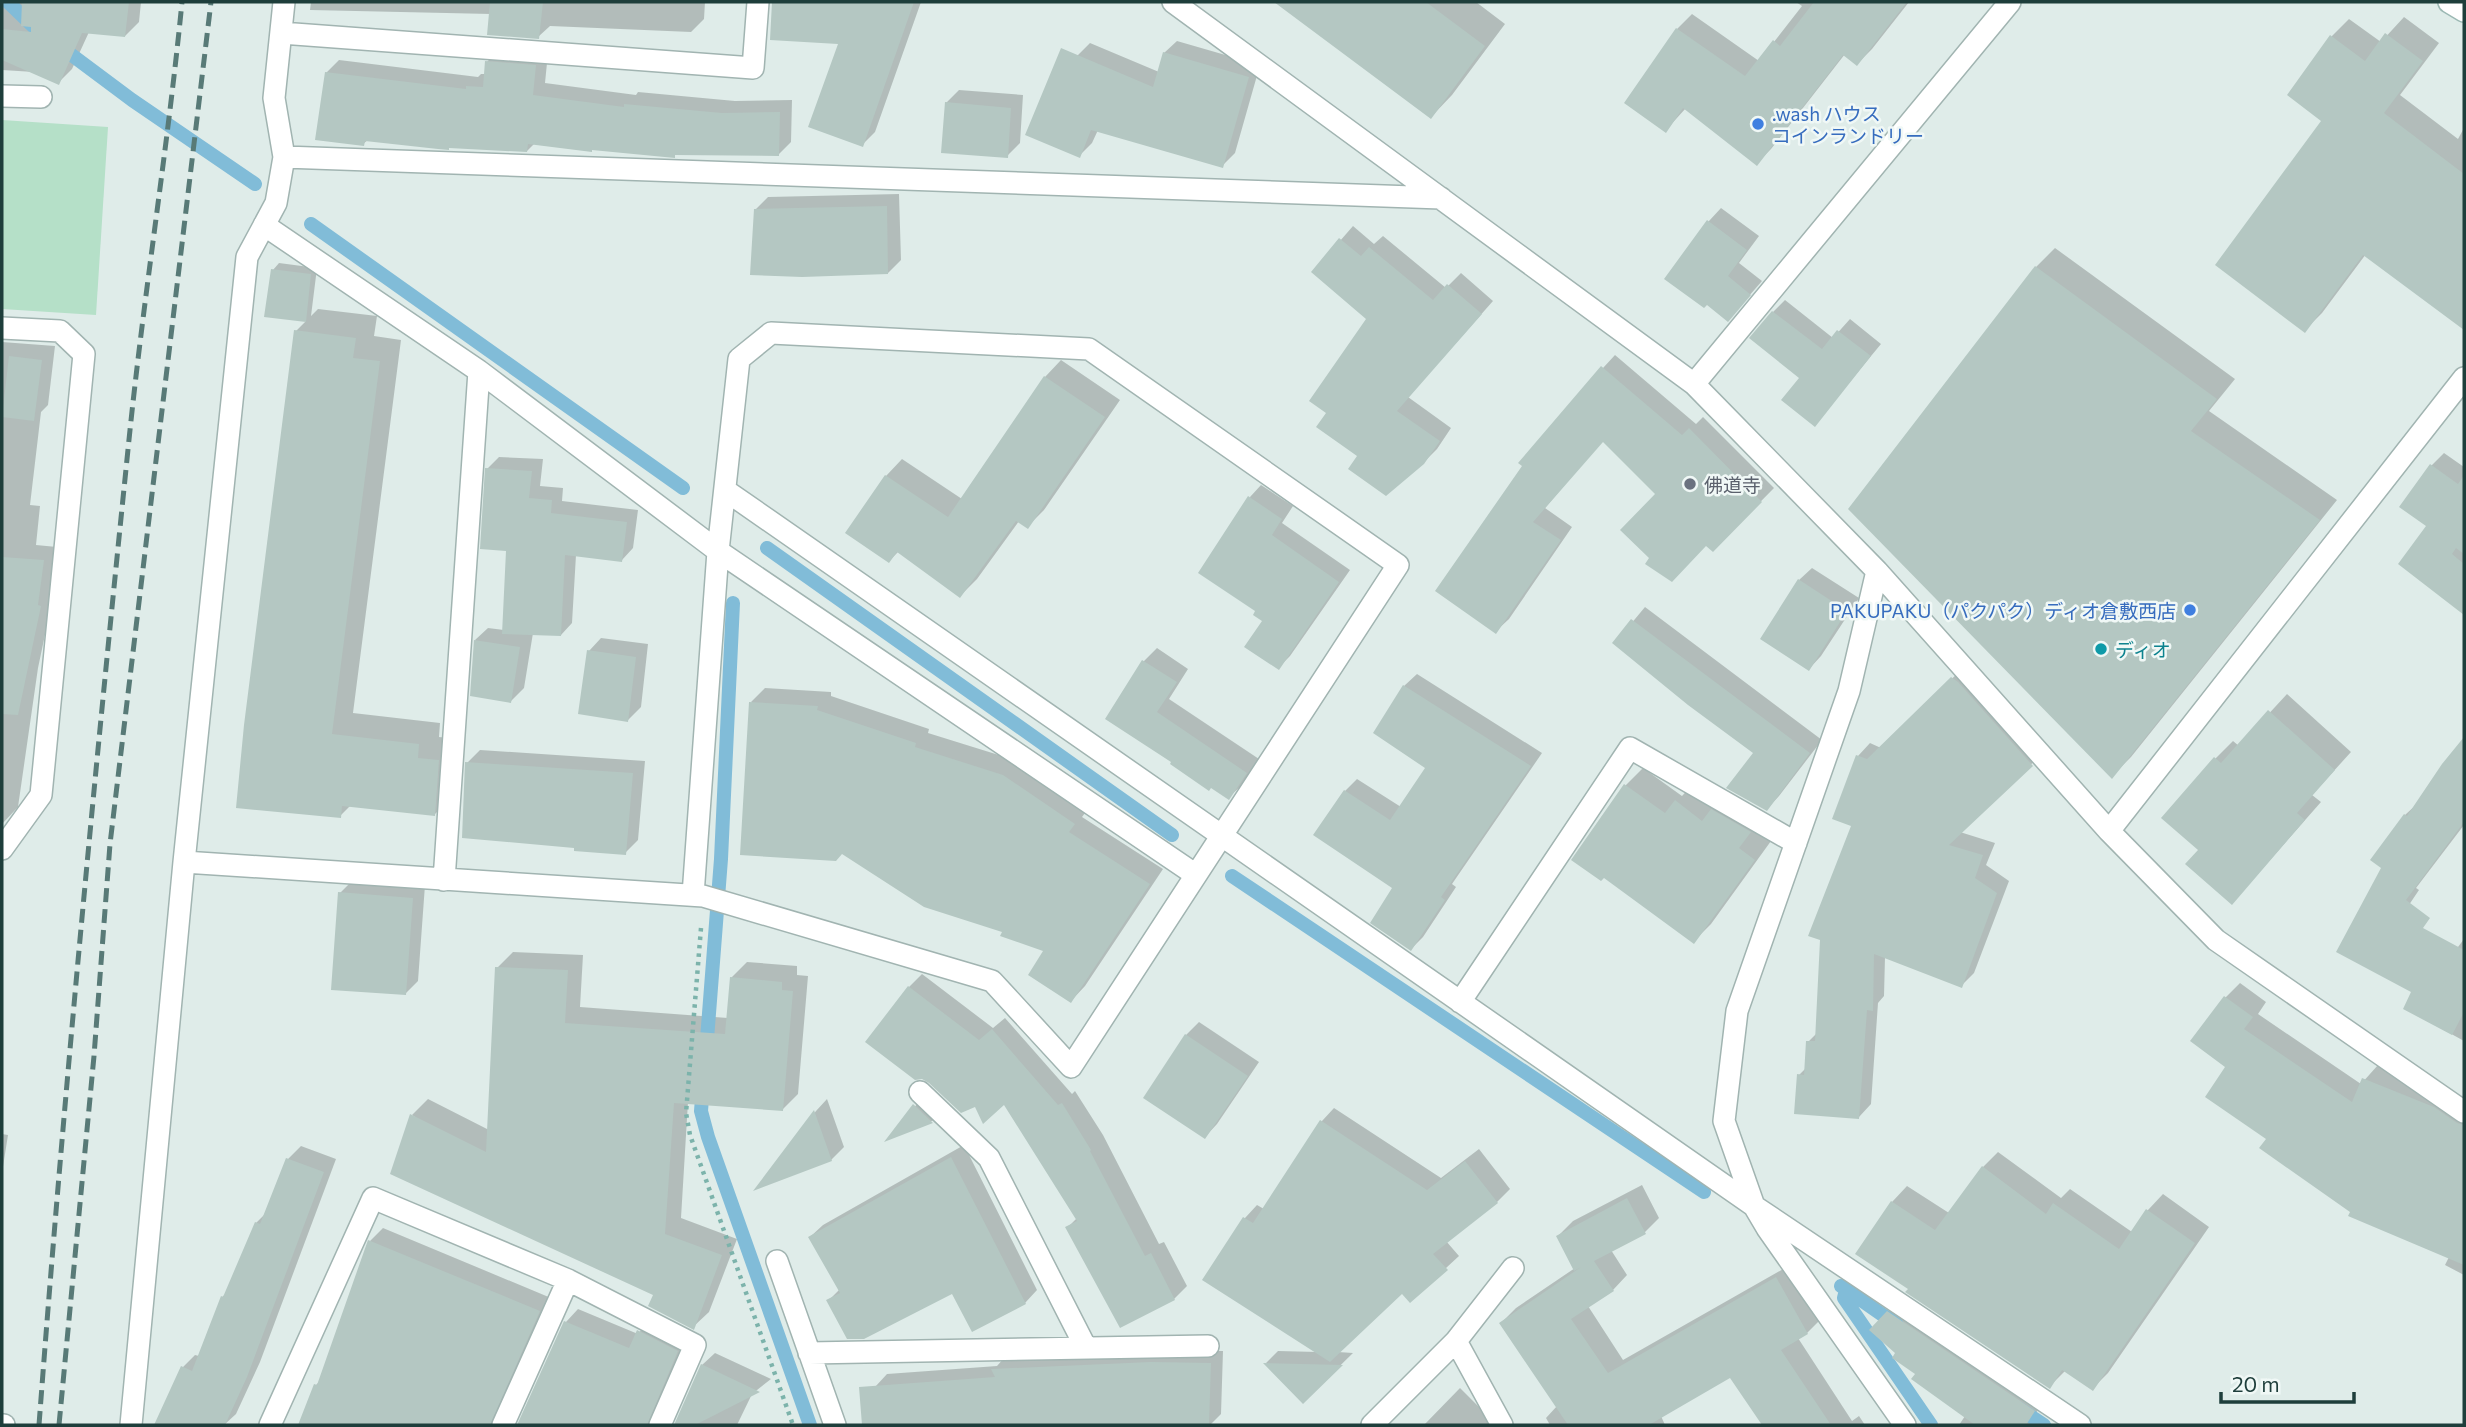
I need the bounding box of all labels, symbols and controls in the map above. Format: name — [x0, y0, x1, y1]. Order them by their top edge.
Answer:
place label: .wash ハウス コインランドリー — [1772, 102, 1924, 147]
marker: .wash ハウス コインランドリー — [1750, 116, 1766, 132]
place label: 佛道寺 — [1704, 473, 1761, 496]
marker: 佛道寺 — [1682, 476, 1698, 492]
place label: PAKUPAKU（パクパク）ディオ倉敷西店 — [1830, 599, 2176, 622]
marker: PAKUPAKU（パクパク）ディオ倉敷西店 — [2182, 602, 2198, 618]
place label: ディオ — [2115, 638, 2171, 661]
marker: ディオ — [2093, 641, 2109, 657]
scale bar — [2221, 1360, 2354, 1404]
text: 20 m — [2232, 1371, 2280, 1396]

